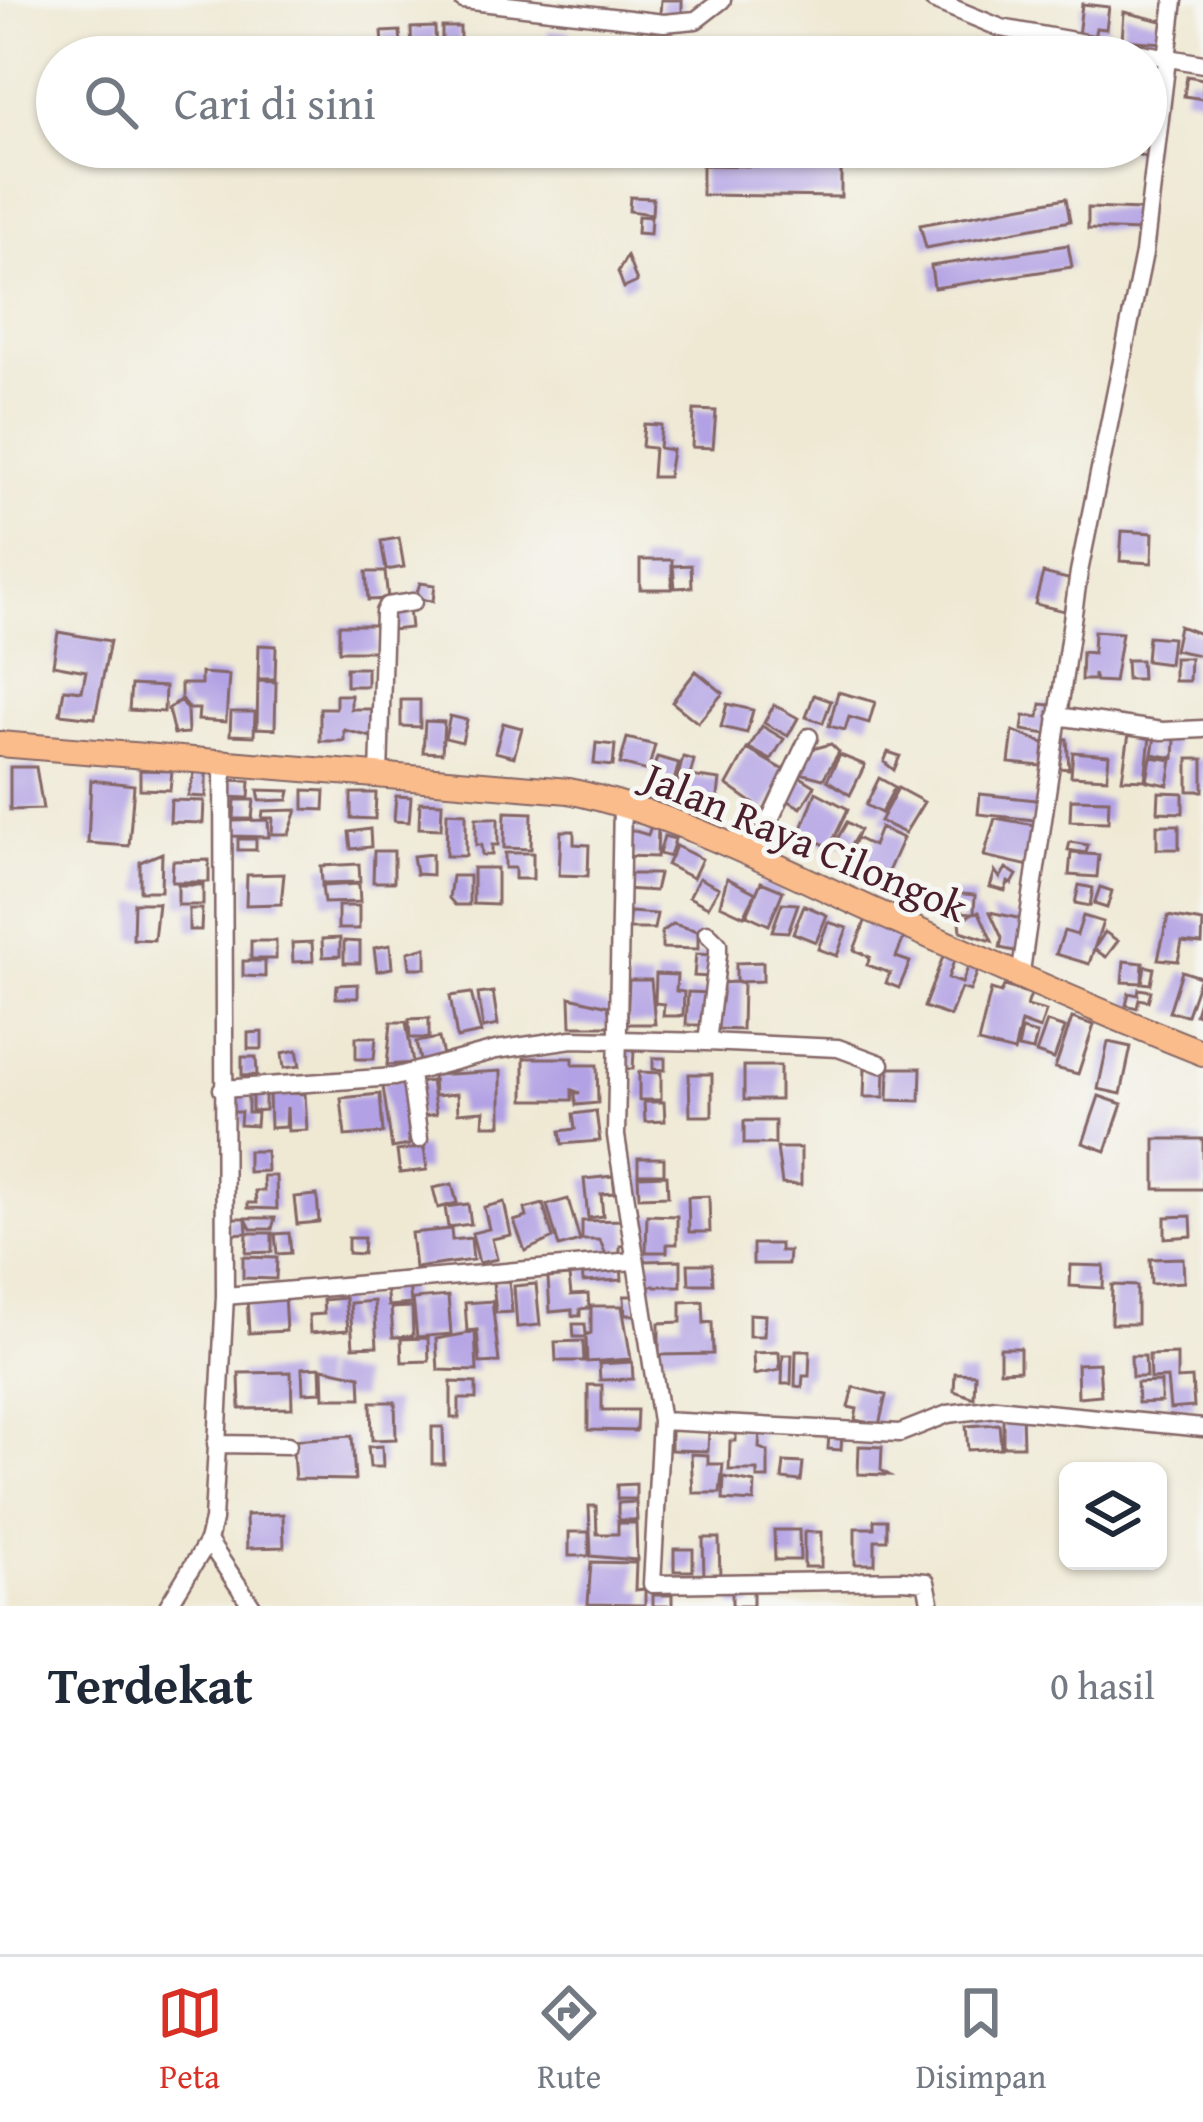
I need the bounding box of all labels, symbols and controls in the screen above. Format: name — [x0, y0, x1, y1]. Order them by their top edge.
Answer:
search box — [36, 36, 1167, 168]
icon: search — [78, 69, 144, 135]
text: Cari di sini — [174, 70, 376, 135]
street label: Jalan Raya Cilongok — [630, 743, 978, 937]
map controls — [1059, 1462, 1167, 1570]
button: layers — [1059, 1462, 1167, 1570]
text: Terdekat — [48, 1647, 253, 1722]
text: 0 hasil — [1050, 1656, 1155, 1713]
tab: Peta — [157, 1980, 223, 2100]
tab: Rute — [536, 1980, 602, 2100]
tab: Disimpan — [916, 1980, 1046, 2100]

